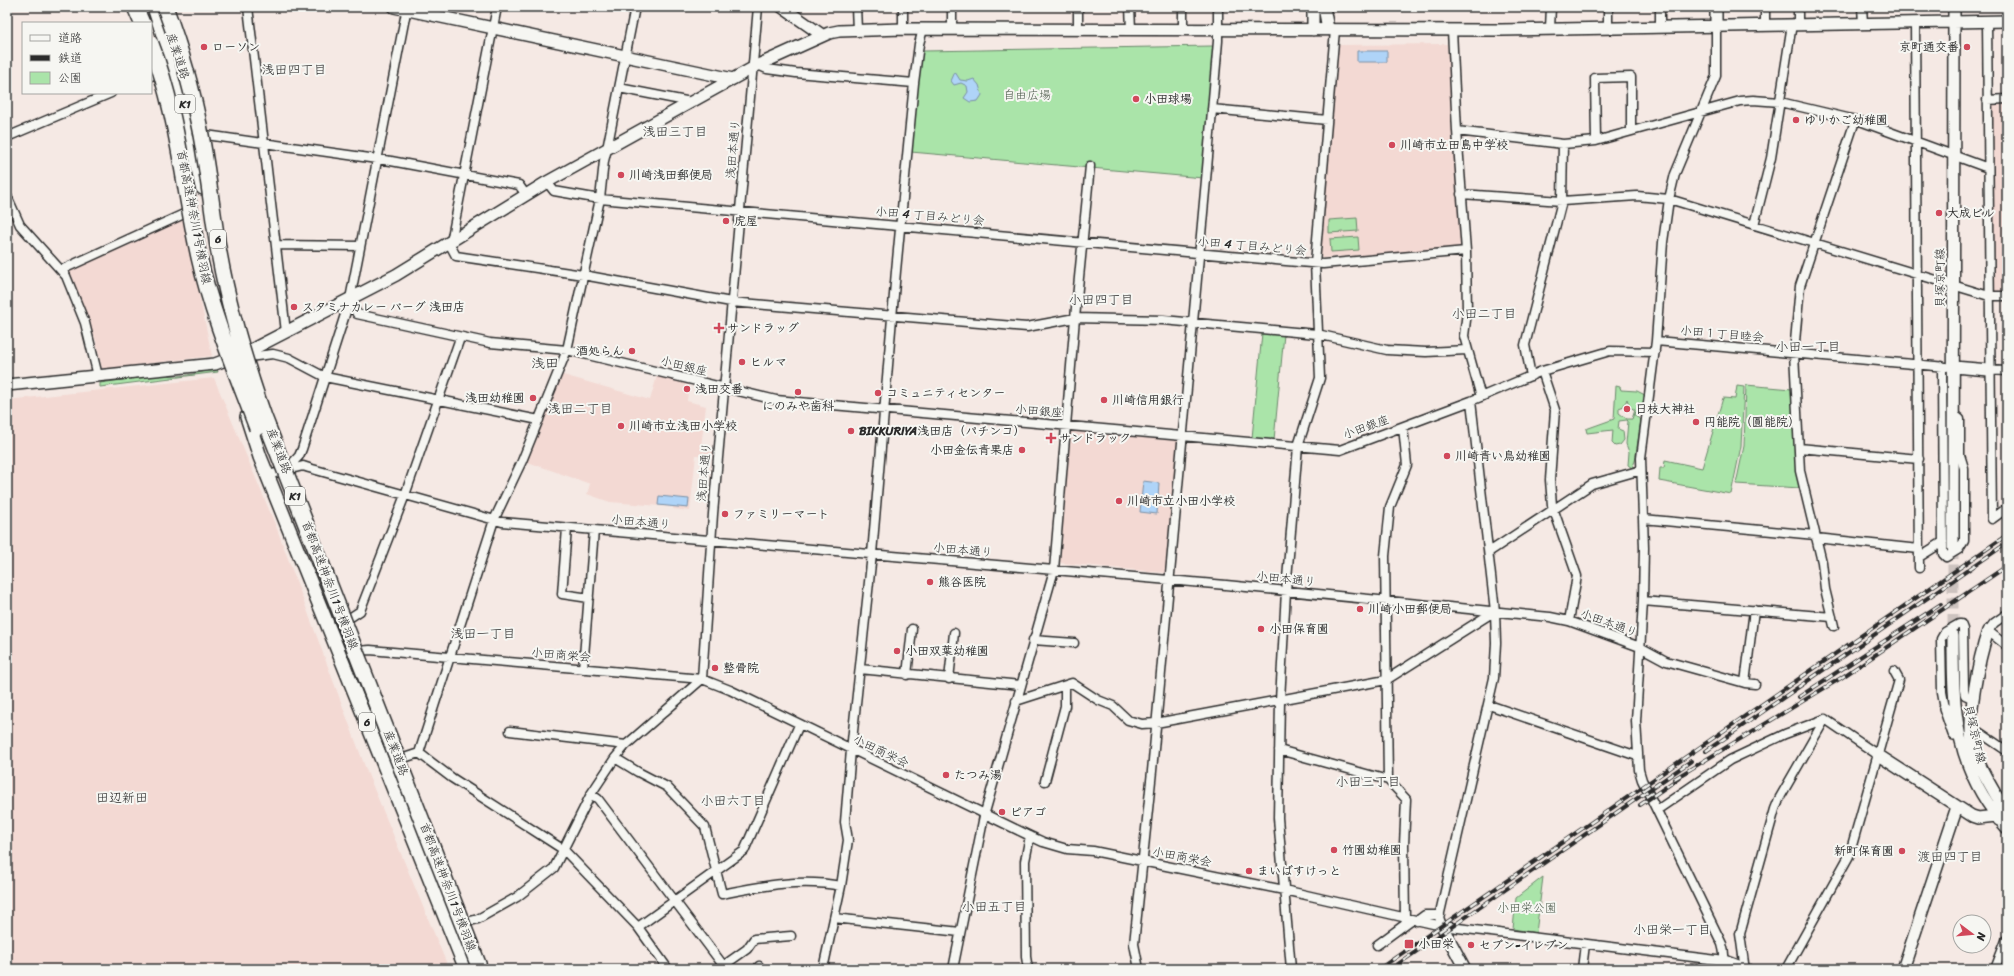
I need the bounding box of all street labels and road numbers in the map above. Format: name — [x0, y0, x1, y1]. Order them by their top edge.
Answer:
street label: 産業道路 — [160, 30, 196, 82]
road number: K1 — [175, 95, 195, 113]
street label: 浅田本通り — [719, 118, 747, 180]
street label: 首都高速神奈川1号横羽線 — [170, 148, 218, 286]
street label: 小田 4 丁目みどり会 — [874, 200, 986, 232]
road number: 6 — [210, 230, 226, 248]
street label: 小田 4 丁目みどり会 — [1196, 230, 1308, 262]
street label: 貝塚京町線 — [1929, 248, 1951, 308]
street label: 小田１丁目睦会 — [1679, 319, 1765, 349]
street label: 小田銀座 — [658, 350, 710, 382]
street label: 小田銀座 — [1014, 398, 1064, 424]
street label: 小田銀座 — [1340, 408, 1392, 446]
street label: 産業道路 — [260, 425, 298, 477]
street label: 浅田本通り — [690, 441, 718, 503]
road number: K1 — [285, 487, 305, 505]
street label: 小田本通り — [610, 508, 672, 536]
street label: 首都高速神奈川1号横羽線 — [295, 517, 365, 653]
street label: 小田本通り — [932, 536, 994, 564]
street label: 小田本通り — [1255, 565, 1317, 593]
street label: 小田本通り — [1577, 602, 1641, 644]
street label: 小田商栄会 — [530, 641, 592, 669]
street label: 貝塚京町線 — [1958, 702, 1992, 766]
road number: 6 — [359, 713, 375, 731]
street label: 産業道路 — [377, 727, 415, 779]
street label: 小田商栄会 — [849, 728, 913, 774]
street label: 首都高速神奈川1号横羽線 — [413, 819, 483, 955]
street label: 小田商栄会 — [1150, 840, 1214, 874]

